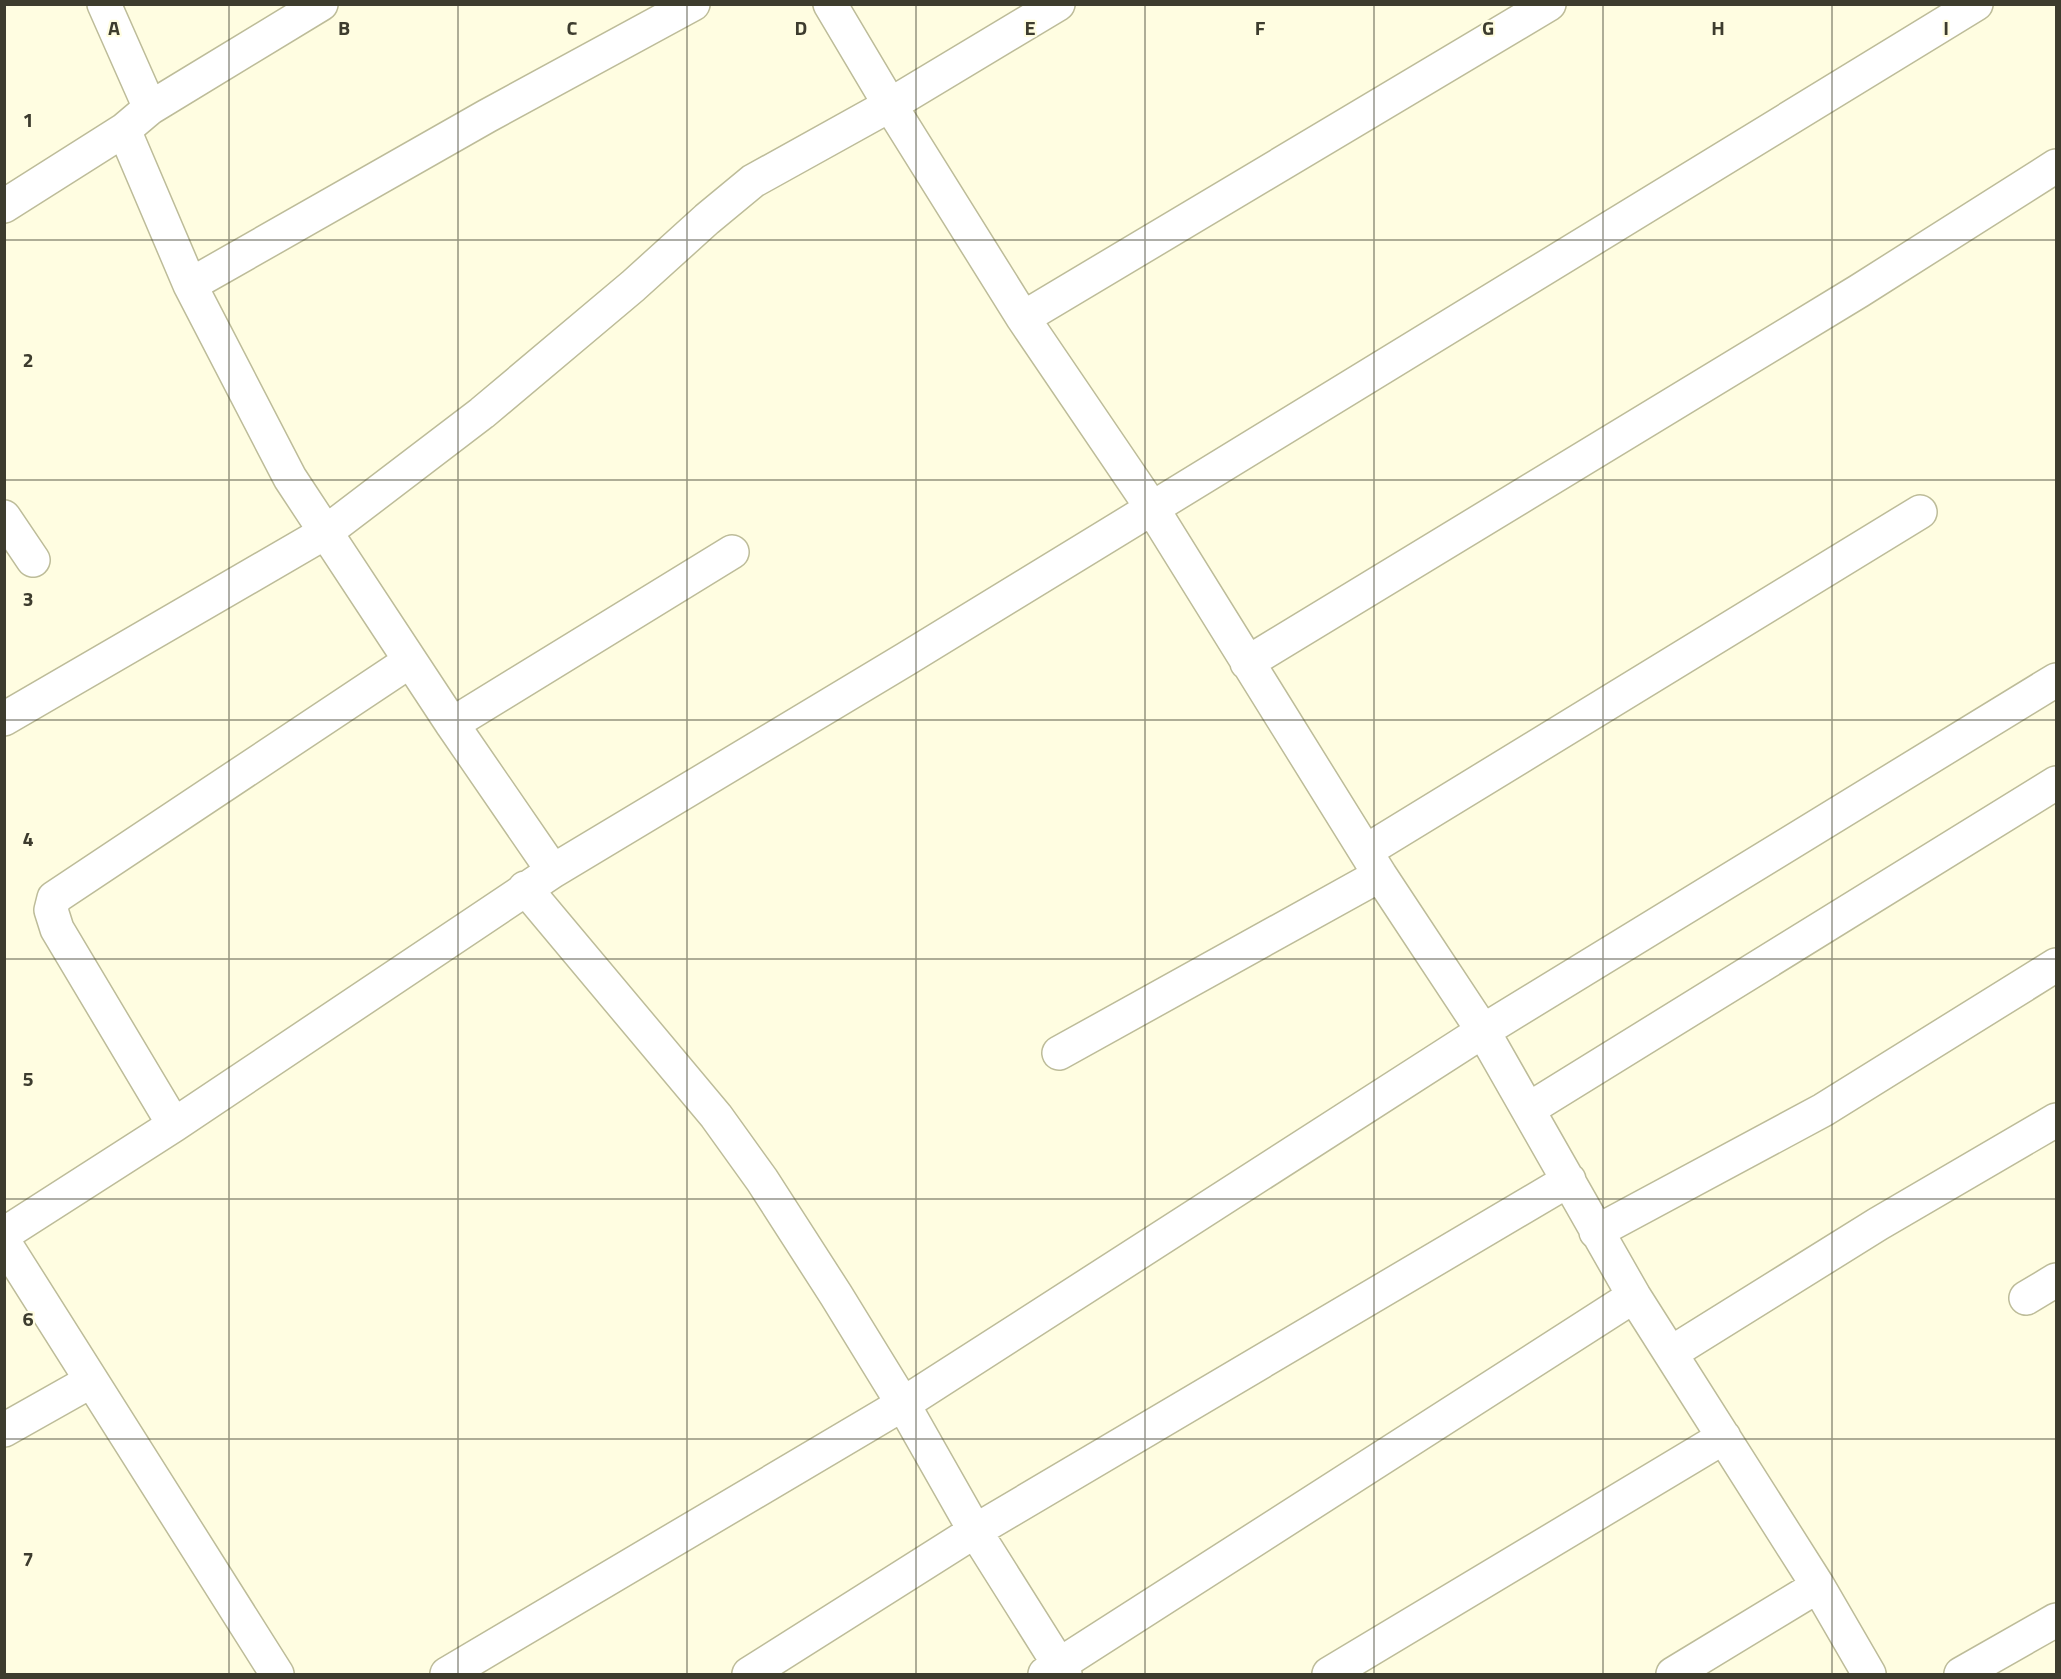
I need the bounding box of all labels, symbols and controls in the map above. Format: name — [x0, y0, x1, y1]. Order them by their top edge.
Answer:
text: A — [108, 12, 120, 43]
text: B — [338, 12, 350, 43]
text: C — [567, 12, 578, 43]
text: D — [795, 12, 807, 43]
text: E — [1024, 12, 1036, 43]
text: F — [1255, 12, 1266, 43]
text: G — [1482, 12, 1494, 43]
text: H — [1711, 12, 1725, 43]
text: I — [1943, 12, 1949, 43]
text: 1 — [22, 104, 34, 135]
text: 2 — [22, 344, 34, 375]
text: 3 — [22, 583, 34, 614]
text: 4 — [22, 823, 34, 854]
text: 5 — [22, 1063, 34, 1094]
text: 6 — [22, 1303, 34, 1334]
text: 7 — [22, 1543, 34, 1574]

